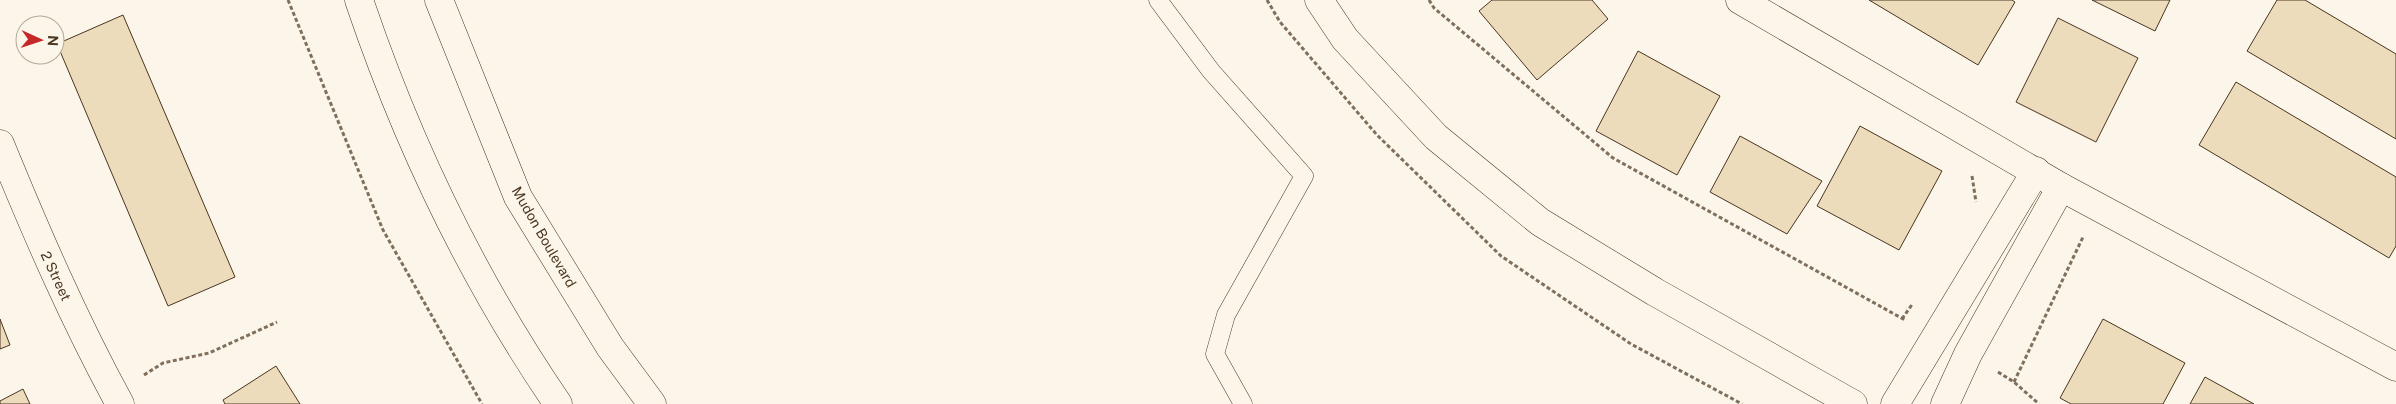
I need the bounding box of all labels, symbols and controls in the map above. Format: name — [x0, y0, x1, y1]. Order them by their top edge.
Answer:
north arrow — [15, 15, 65, 65]
text: N — [45, 35, 61, 47]
street label: Mudon Boulevard — [509, 184, 579, 290]
street label: 2 Street — [38, 249, 74, 303]

